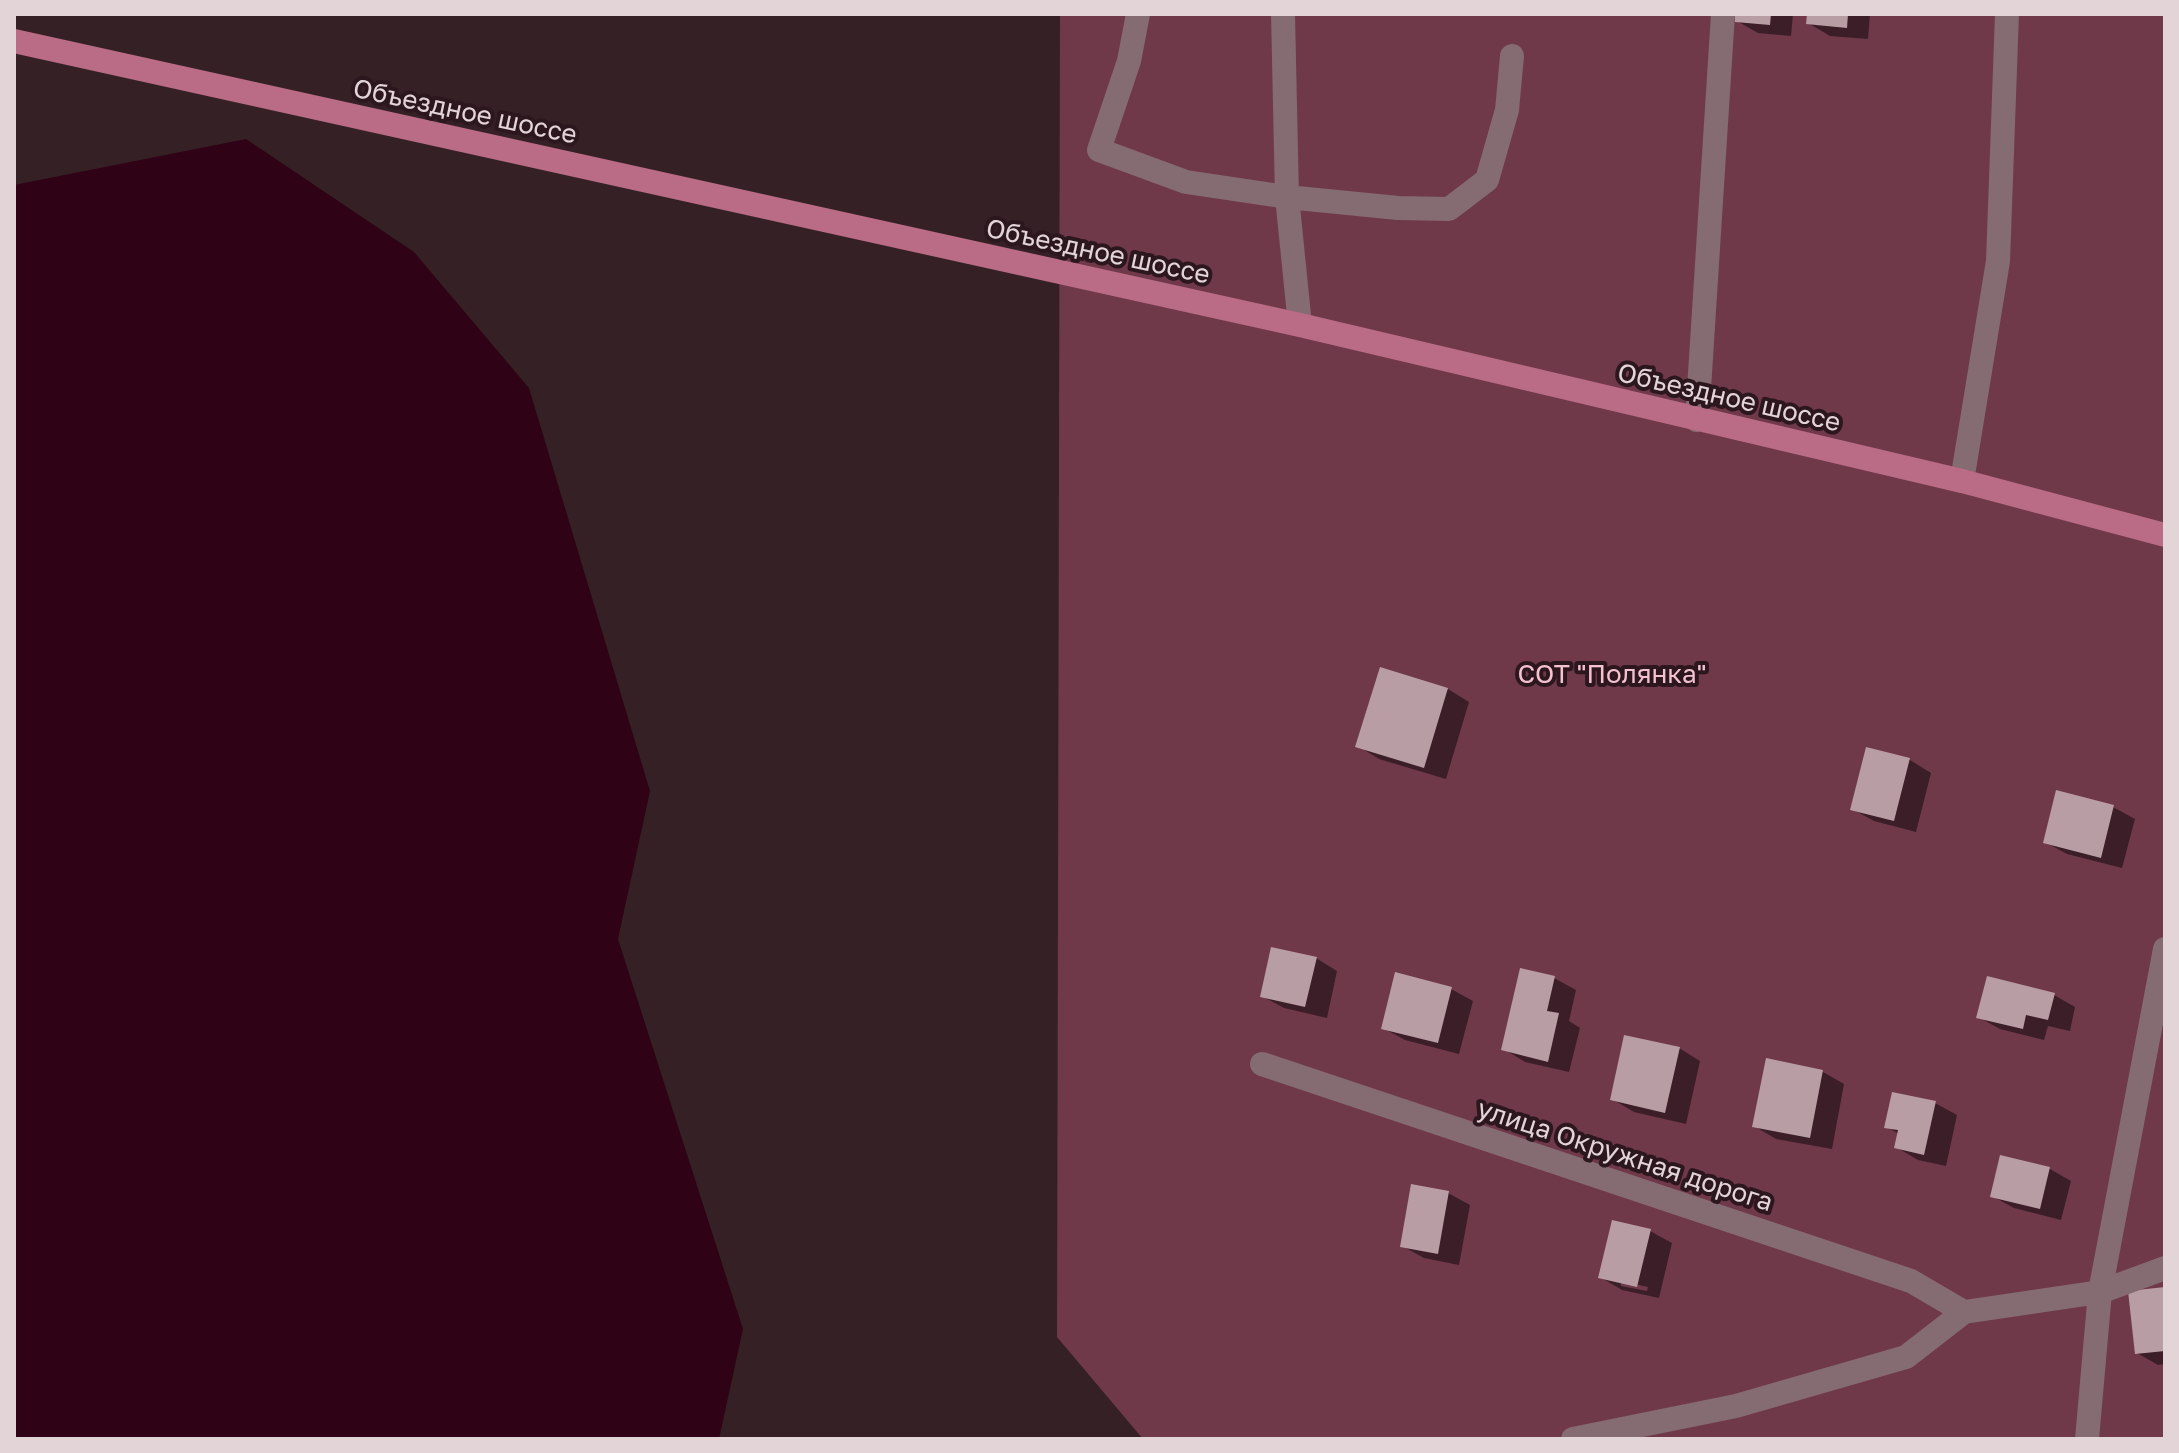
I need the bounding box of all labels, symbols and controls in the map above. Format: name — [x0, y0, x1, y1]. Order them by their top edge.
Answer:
street label: Объездное шоссе — [350, 73, 580, 151]
street label: Объездное шоссе — [983, 213, 1213, 291]
street label: Объездное шоссе — [1614, 357, 1844, 439]
park label: СОТ "Полянка" — [1517, 659, 1707, 691]
street label: улица Окружная дорога — [1473, 1093, 1777, 1219]

